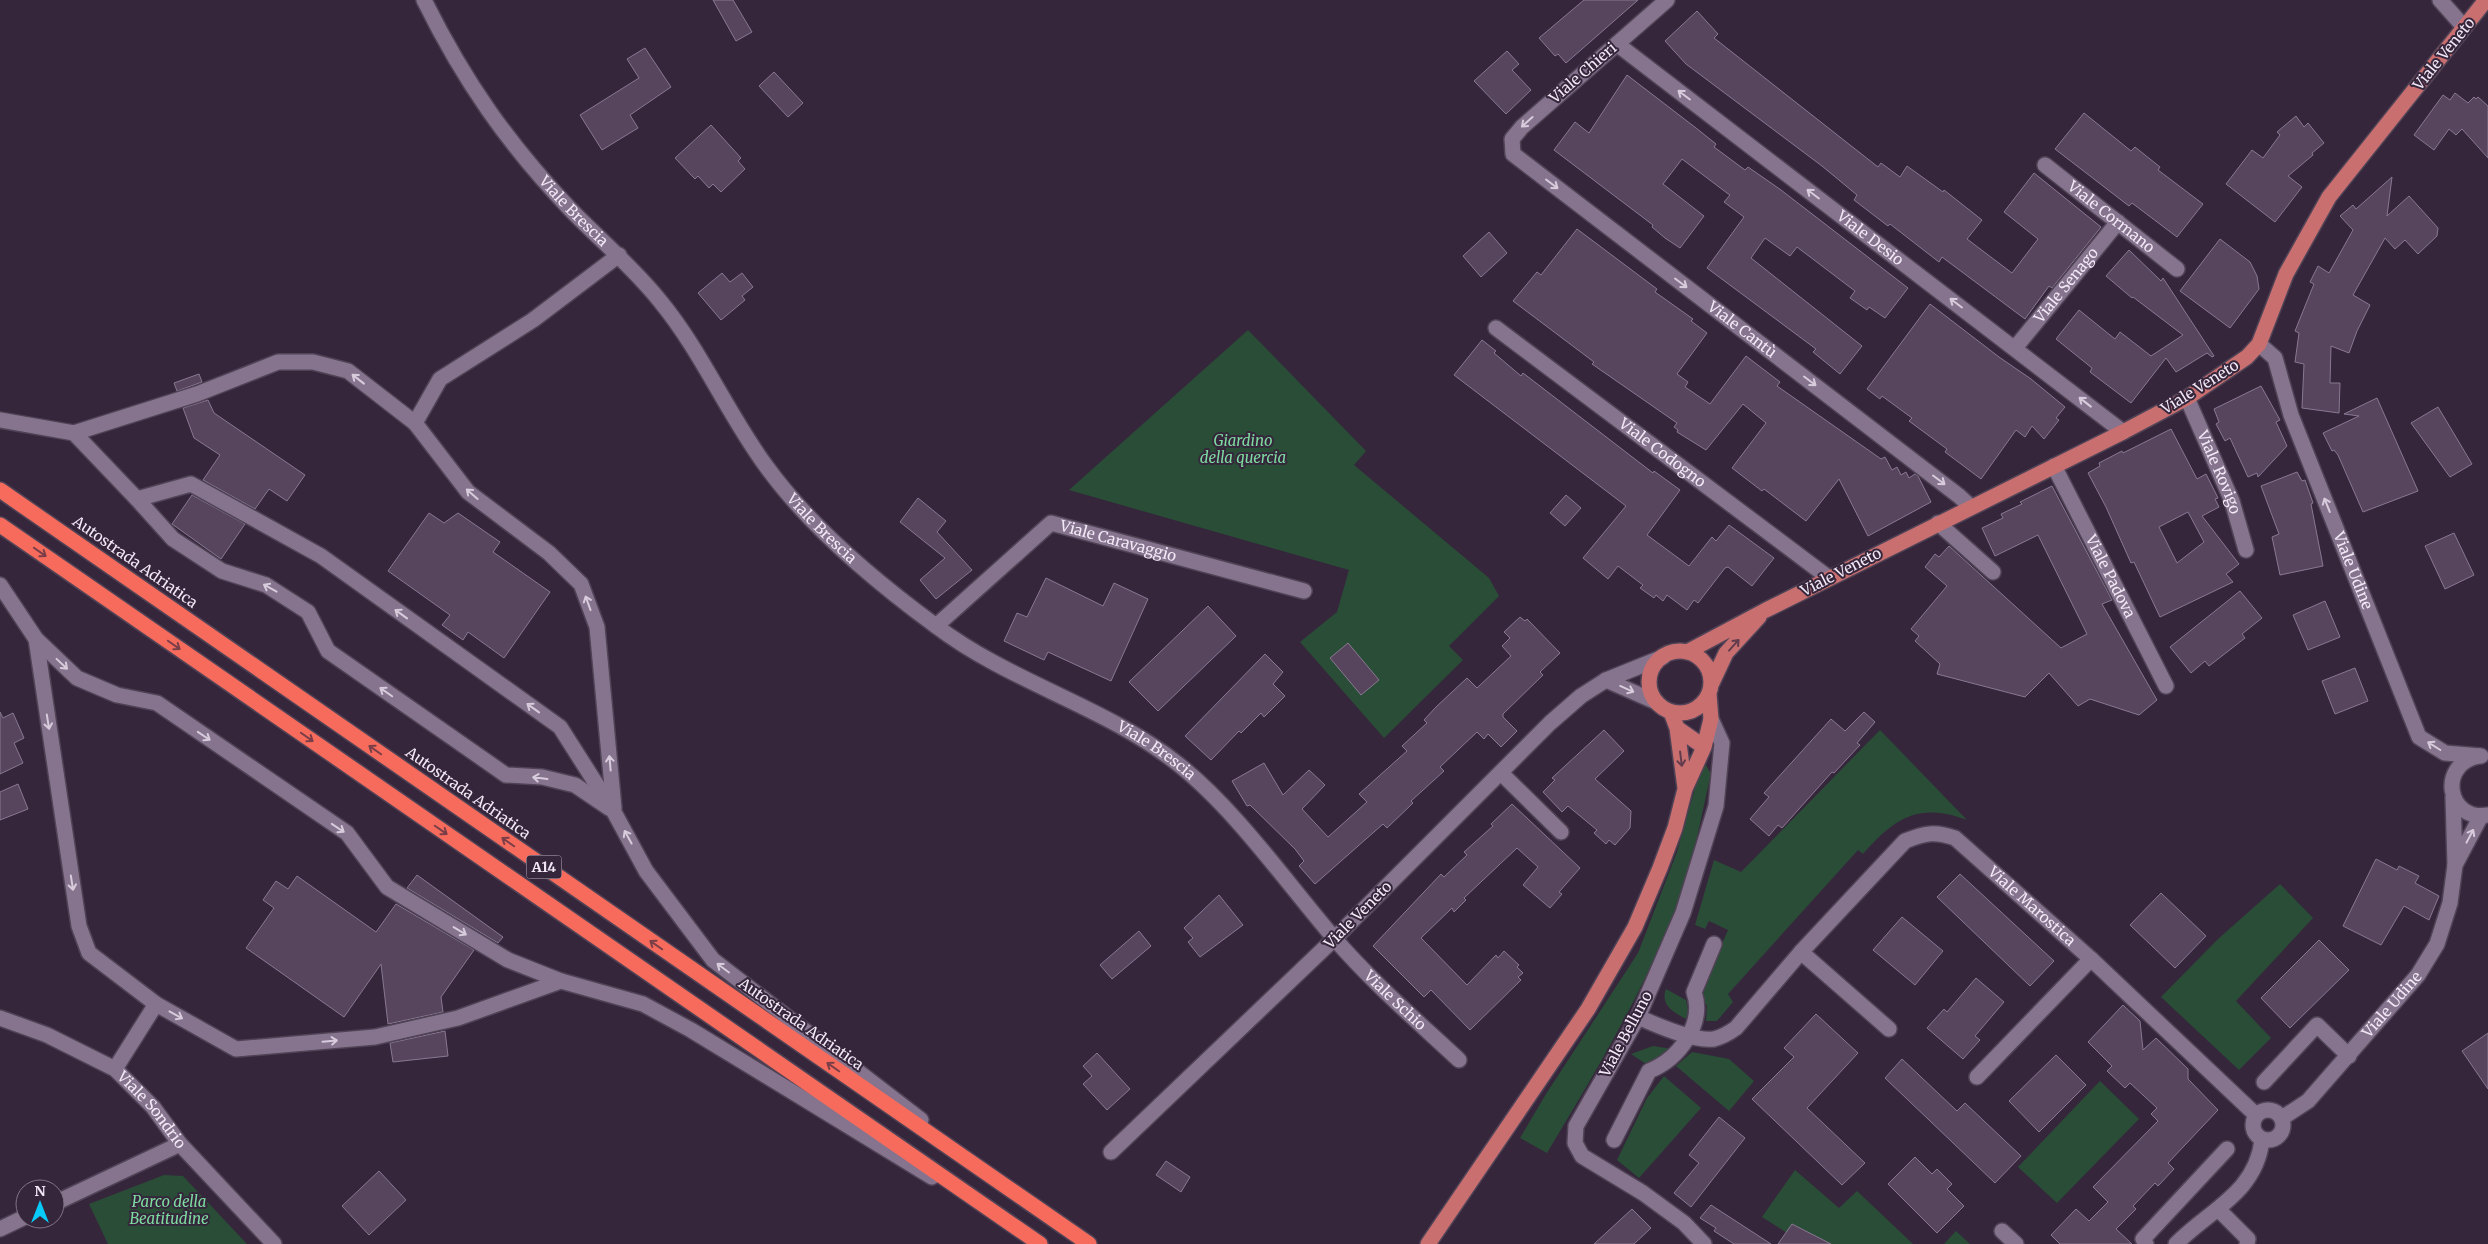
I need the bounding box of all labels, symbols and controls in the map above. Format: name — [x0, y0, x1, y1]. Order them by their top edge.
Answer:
street label: Viale Veneto — [2408, 13, 2479, 95]
street label: Viale Chieri — [1544, 38, 1620, 108]
one-way arrow — [1678, 90, 1691, 101]
one-way arrow — [1521, 116, 1534, 128]
street label: Viale Brescia — [535, 171, 612, 250]
street label: Viale Cormano — [2063, 176, 2159, 257]
one-way arrow — [1545, 178, 1558, 189]
one-way arrow — [1806, 189, 1820, 199]
street label: Viale Desio — [1832, 205, 1908, 270]
street label: Viale Senago — [2029, 243, 2102, 327]
one-way arrow — [1674, 277, 1687, 288]
street label: Viale Cantù — [1703, 296, 1781, 362]
one-way arrow — [1949, 298, 1963, 308]
street label: Viale Veneto — [2157, 355, 2242, 418]
one-way arrow — [351, 374, 365, 384]
one-way arrow — [1803, 376, 1816, 387]
one-way arrow — [2079, 396, 2092, 407]
street label: Viale Codogno — [1615, 413, 1710, 491]
street label: Viale Rovigo — [2193, 427, 2245, 516]
park label: Giardino della quercia — [1200, 431, 1286, 467]
one-way arrow — [1932, 475, 1945, 486]
one-way arrow — [465, 488, 478, 499]
street label: Viale Brescia — [782, 489, 861, 567]
one-way arrow — [2322, 498, 2331, 513]
street label: Autostrada Adriatica — [68, 511, 201, 612]
street label: Viale Caravaggio — [1057, 516, 1179, 565]
street label: Viale Udine — [2329, 528, 2377, 612]
street label: Viale Padova — [2081, 531, 2140, 621]
street label: Viale Veneto — [1796, 543, 1884, 600]
one-way arrow — [33, 547, 47, 557]
one-way arrow — [263, 583, 278, 592]
one-way arrow — [583, 596, 592, 611]
one-way arrow — [395, 608, 408, 619]
one-way arrow — [1729, 638, 1740, 651]
one-way arrow — [167, 640, 181, 650]
one-way arrow — [55, 658, 68, 670]
one-way arrow — [1619, 684, 1634, 694]
one-way arrow — [379, 687, 393, 697]
one-way arrow — [526, 703, 540, 713]
one-way arrow — [43, 714, 53, 730]
street label: Viale Brescia — [1113, 716, 1200, 784]
one-way arrow — [197, 731, 211, 741]
one-way arrow — [300, 732, 314, 742]
one-way arrow — [2428, 741, 2442, 751]
street label: Autostrada Adriatica — [401, 742, 534, 843]
one-way arrow — [368, 745, 382, 755]
one-way arrow — [1676, 751, 1686, 767]
one-way arrow — [605, 756, 614, 772]
one-way arrow — [532, 773, 548, 783]
one-way arrow — [331, 823, 345, 833]
one-way arrow — [434, 825, 448, 835]
one-way arrow — [2465, 828, 2475, 843]
one-way arrow — [623, 830, 633, 845]
one-way arrow — [502, 837, 516, 847]
road number: A14 — [526, 856, 562, 879]
street label: Viale Marostica — [1984, 861, 2080, 950]
one-way arrow — [67, 875, 77, 891]
street label: Viale Veneto — [1319, 877, 1396, 953]
one-way arrow — [453, 927, 467, 937]
one-way arrow — [650, 940, 664, 950]
one-way arrow — [717, 963, 730, 974]
street label: Viale Schio — [1359, 965, 1431, 1034]
street label: Viale Udine — [2357, 967, 2426, 1042]
street label: Autostrada Adriatica — [734, 973, 867, 1074]
street label: Viale Belluno — [1595, 987, 1656, 1081]
one-way arrow — [169, 1011, 183, 1021]
one-way arrow — [322, 1036, 338, 1046]
one-way arrow — [826, 1062, 840, 1072]
street label: Viale Sondrio — [113, 1066, 190, 1152]
north arrow — [15, 1179, 65, 1229]
text: N — [34, 1182, 46, 1200]
park label: Parco della Beatitudine — [129, 1192, 209, 1228]

